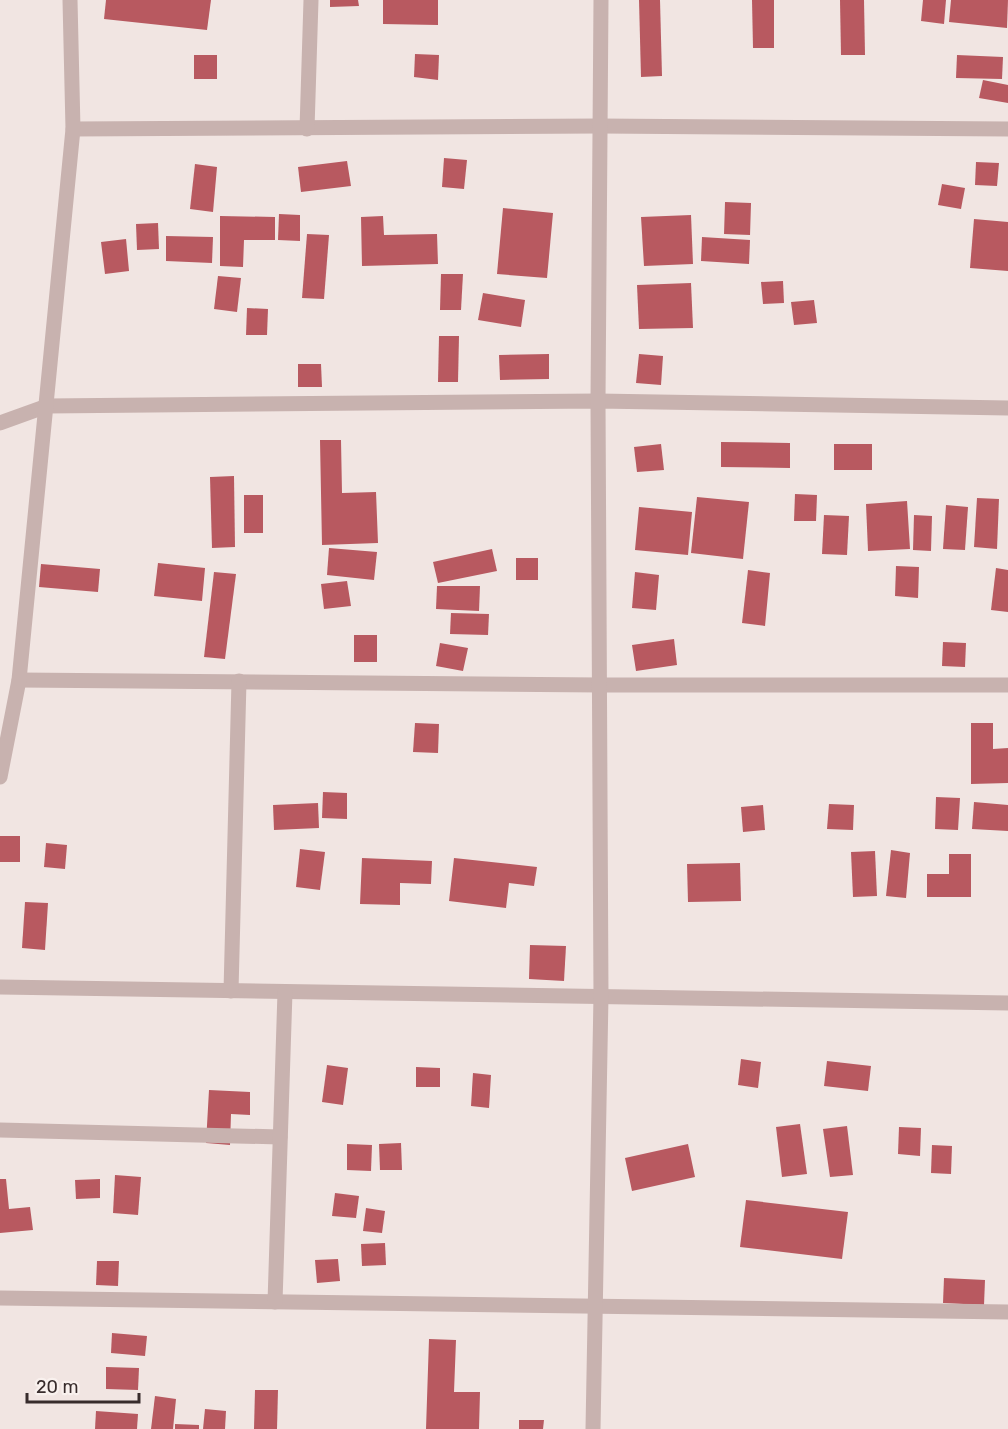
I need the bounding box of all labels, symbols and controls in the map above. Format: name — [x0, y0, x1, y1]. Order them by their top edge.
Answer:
scale bar — [27, 1366, 140, 1404]
text: 20 m — [36, 1376, 78, 1398]

